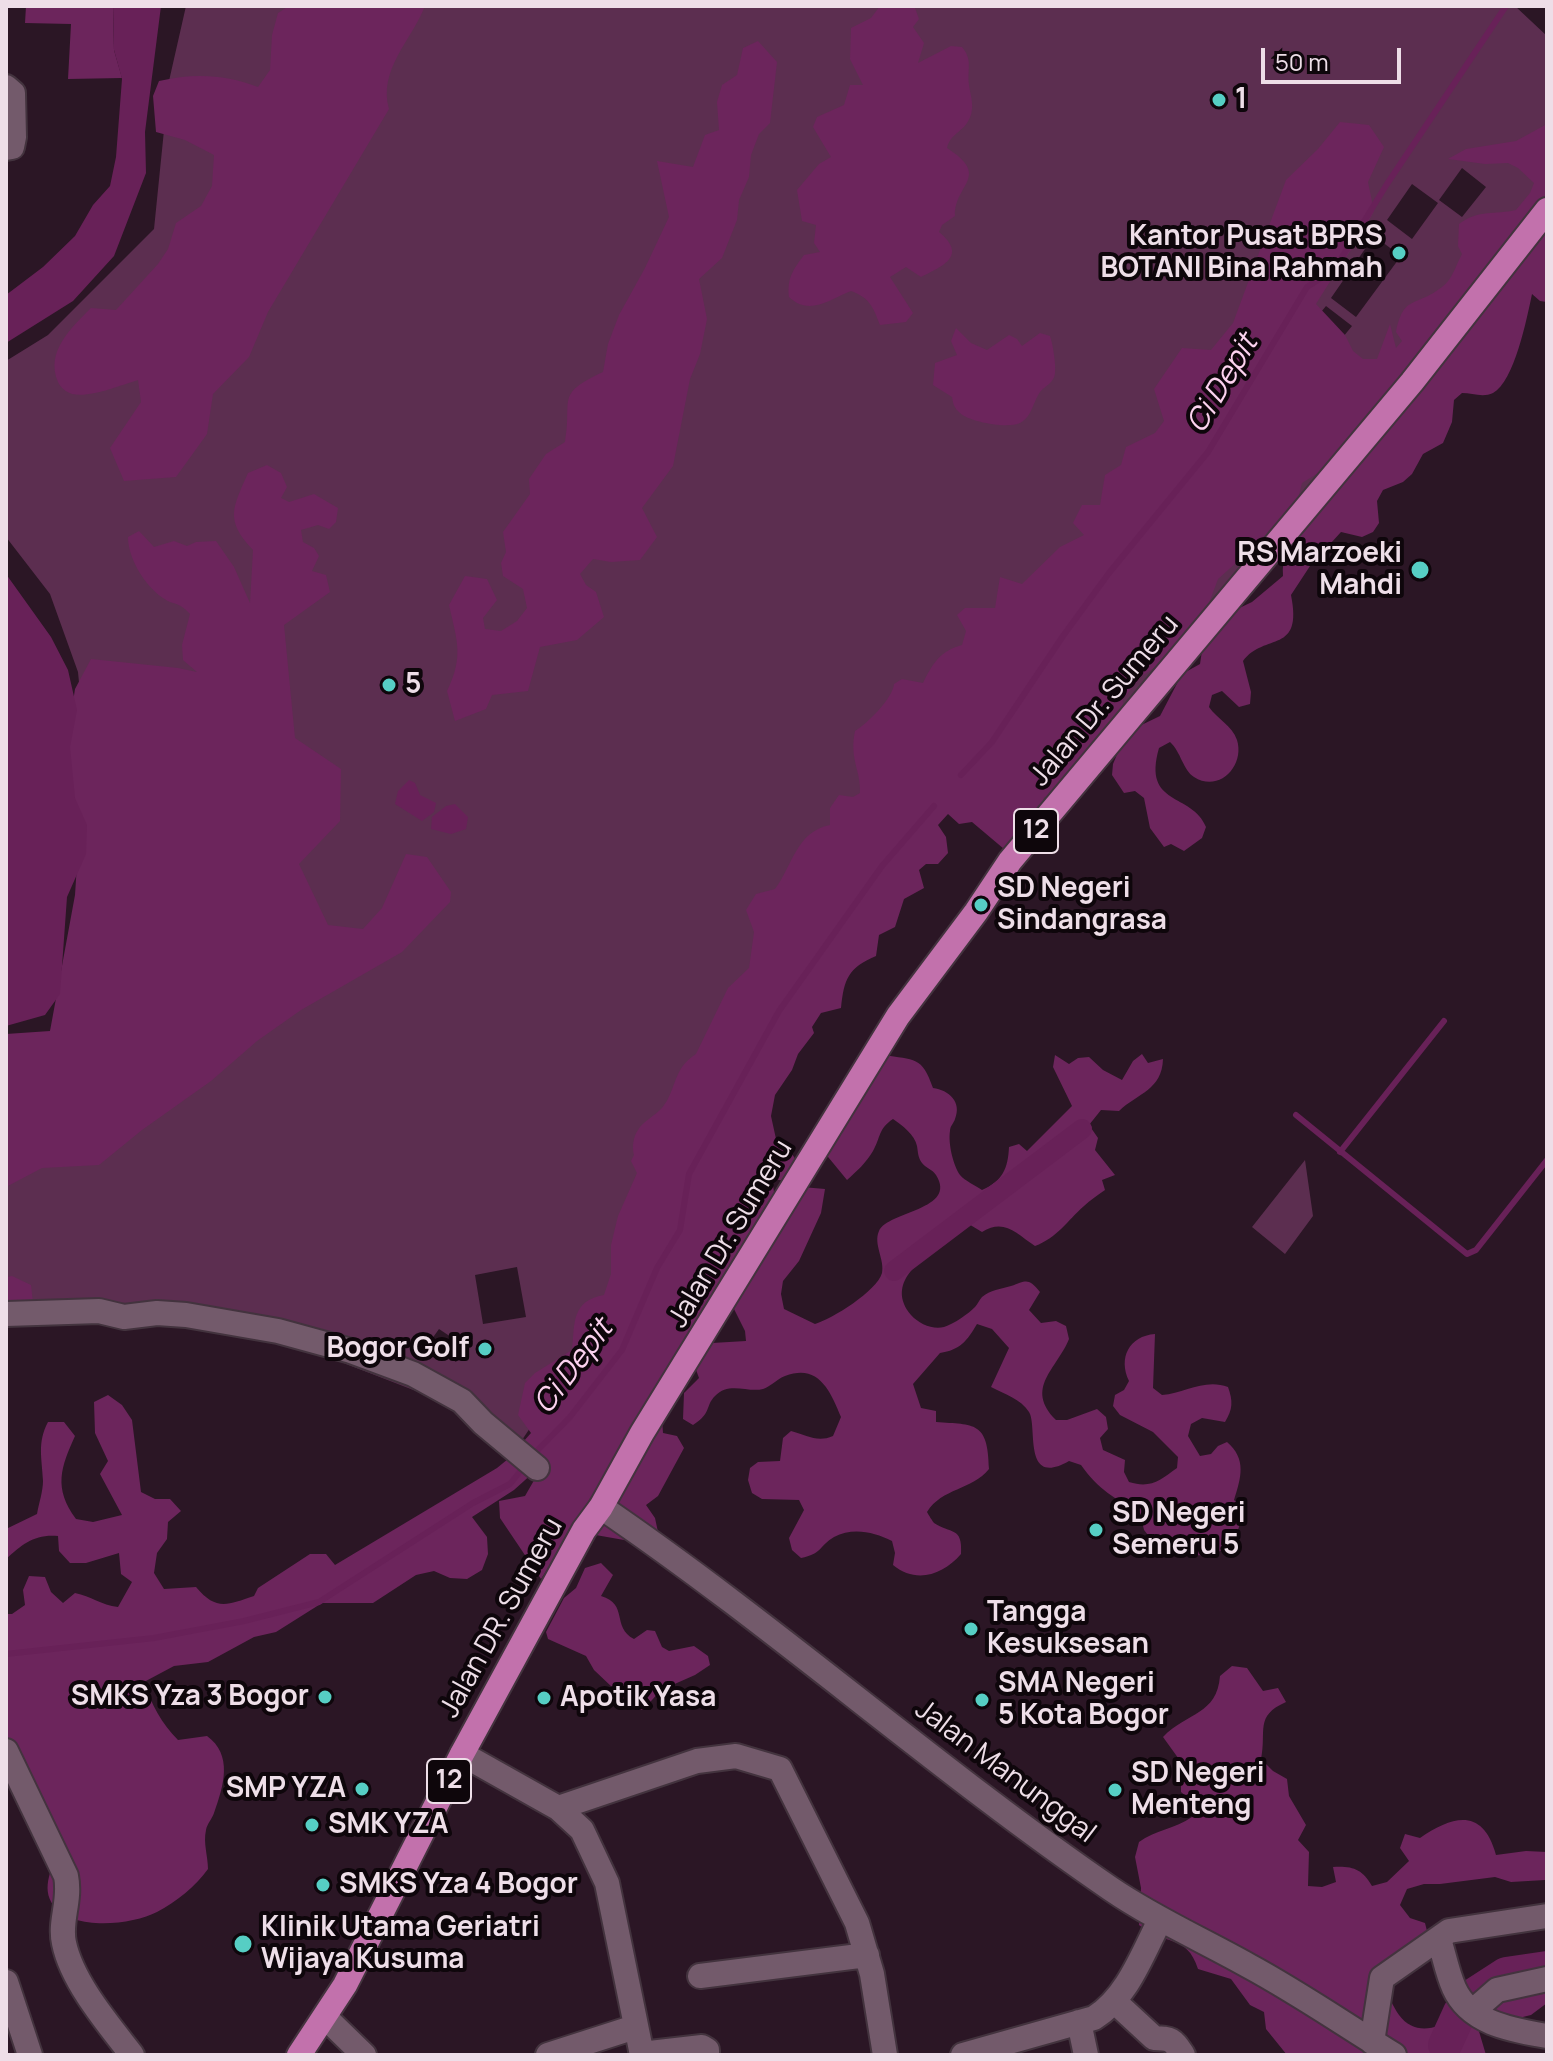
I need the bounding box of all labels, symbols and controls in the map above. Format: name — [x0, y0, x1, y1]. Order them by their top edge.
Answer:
scale bar — [1265, 32, 1405, 82]
text: 50 m — [1275, 45, 1329, 78]
place label: 1 — [1235, 83, 1247, 117]
marker: 1 — [1210, 91, 1228, 109]
place label: Kantor Pusat BPRS BOTANI Bina Rahmah — [1100, 220, 1383, 286]
marker: Kantor Pusat BPRS BOTANI Bina Rahmah — [1390, 244, 1408, 262]
water label: Ci Depit — [1180, 328, 1266, 440]
place label: RS Marzoeki Mahdi — [1237, 537, 1402, 603]
marker: RS Marzoeki Mahdi — [1409, 559, 1431, 581]
street label: Jalan Dr. Sumeru — [1024, 609, 1186, 793]
place label: 5 — [405, 668, 421, 702]
marker: 5 — [380, 676, 398, 694]
road number: 12 — [1014, 809, 1058, 853]
place label: SD Negeri Sindangrasa — [997, 872, 1167, 938]
marker: SD Negeri Sindangrasa — [972, 896, 990, 914]
street label: Jalan Dr. Sumeru — [662, 1134, 800, 1334]
water label: Ci Depit — [527, 1313, 621, 1421]
place label: Bogor Golf — [326, 1332, 469, 1366]
marker: Bogor Golf — [476, 1340, 494, 1358]
place label: SD Negeri Semeru 5 — [1112, 1497, 1246, 1563]
street label: Jalan DR. Sumeru — [433, 1512, 571, 1724]
marker: SD Negeri Semeru 5 — [1087, 1521, 1105, 1539]
place label: Tangga Kesuksesan — [987, 1596, 1149, 1662]
marker: Tangga Kesuksesan — [962, 1620, 980, 1638]
place label: SMA Negeri 5 Kota Bogor — [998, 1667, 1169, 1733]
place label: SMKS Yza 3 Bogor — [71, 1680, 309, 1714]
place label: Apotik Yasa — [560, 1681, 716, 1715]
marker: SMKS Yza 3 Bogor — [316, 1688, 334, 1706]
marker: Apotik Yasa — [535, 1689, 553, 1707]
marker: SMA Negeri 5 Kota Bogor — [973, 1691, 991, 1709]
street label: Jalan Manunggal — [908, 1693, 1102, 1851]
place label: SD Negeri Menteng — [1131, 1757, 1265, 1823]
road number: 12 — [427, 1759, 471, 1803]
place label: SMP YZA — [226, 1772, 346, 1806]
marker: SMP YZA — [353, 1780, 371, 1798]
marker: SD Negeri Menteng — [1106, 1781, 1124, 1799]
place label: SMK YZA — [328, 1808, 449, 1842]
marker: SMK YZA — [303, 1816, 321, 1834]
place label: SMKS Yza 4 Bogor — [339, 1868, 578, 1902]
marker: SMKS Yza 4 Bogor — [314, 1876, 332, 1894]
place label: Klinik Utama Geriatri Wijaya Kusuma — [261, 1911, 540, 1977]
marker: Klinik Utama Geriatri Wijaya Kusuma — [232, 1933, 254, 1955]

